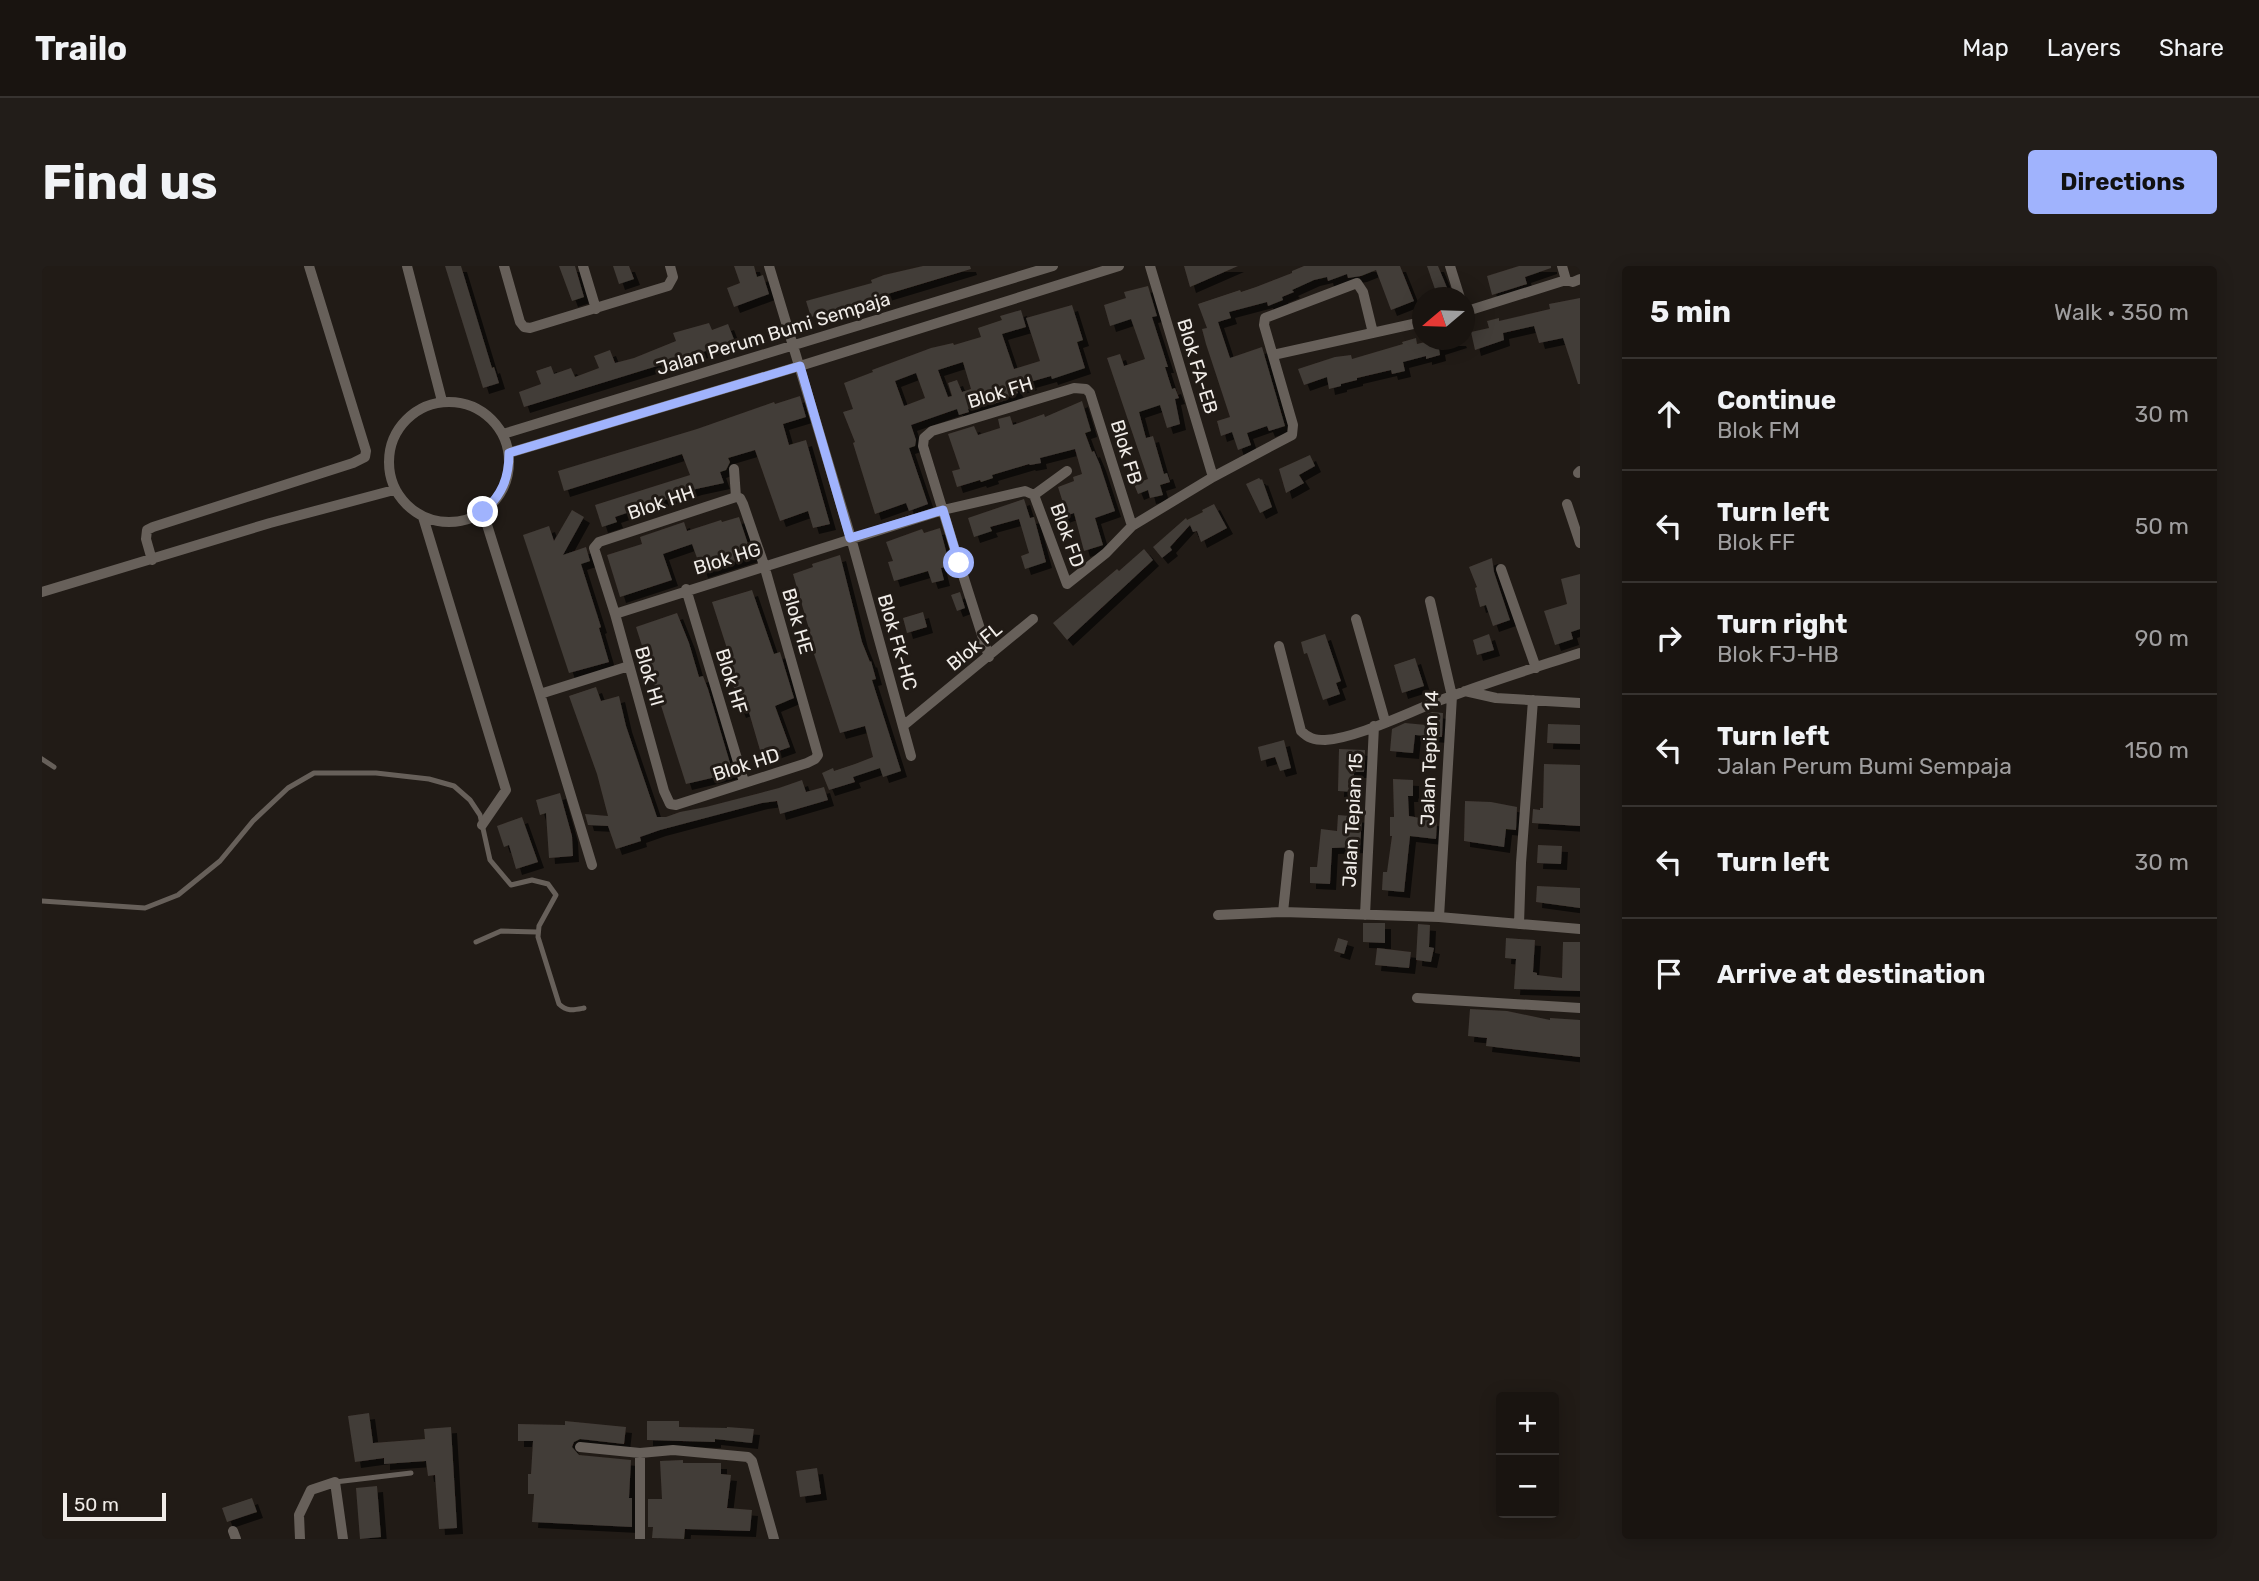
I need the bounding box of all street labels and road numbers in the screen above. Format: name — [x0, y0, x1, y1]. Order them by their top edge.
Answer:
street label: Jalan Perum Bumi Sempaja — [653, 287, 893, 380]
street label: Blok FA-EB — [1172, 316, 1223, 417]
street label: Blok FH — [965, 372, 1036, 413]
street label: Blok FB — [1106, 417, 1147, 487]
street label: Blok HH — [625, 480, 698, 525]
street label: Blok FD — [1045, 500, 1090, 570]
street label: Blok HG — [691, 537, 764, 580]
street label: Blok HE — [777, 585, 818, 657]
street label: Blok FK-HC — [873, 591, 922, 693]
street label: Blok FL — [942, 617, 1007, 676]
street label: Blok HI — [630, 644, 669, 709]
street label: Blok HF — [711, 646, 752, 717]
street label: Jalan Tepian 14 — [1416, 690, 1443, 826]
street label: Blok HD — [710, 743, 783, 786]
street label: Jalan Tepian 15 — [1337, 752, 1368, 888]

